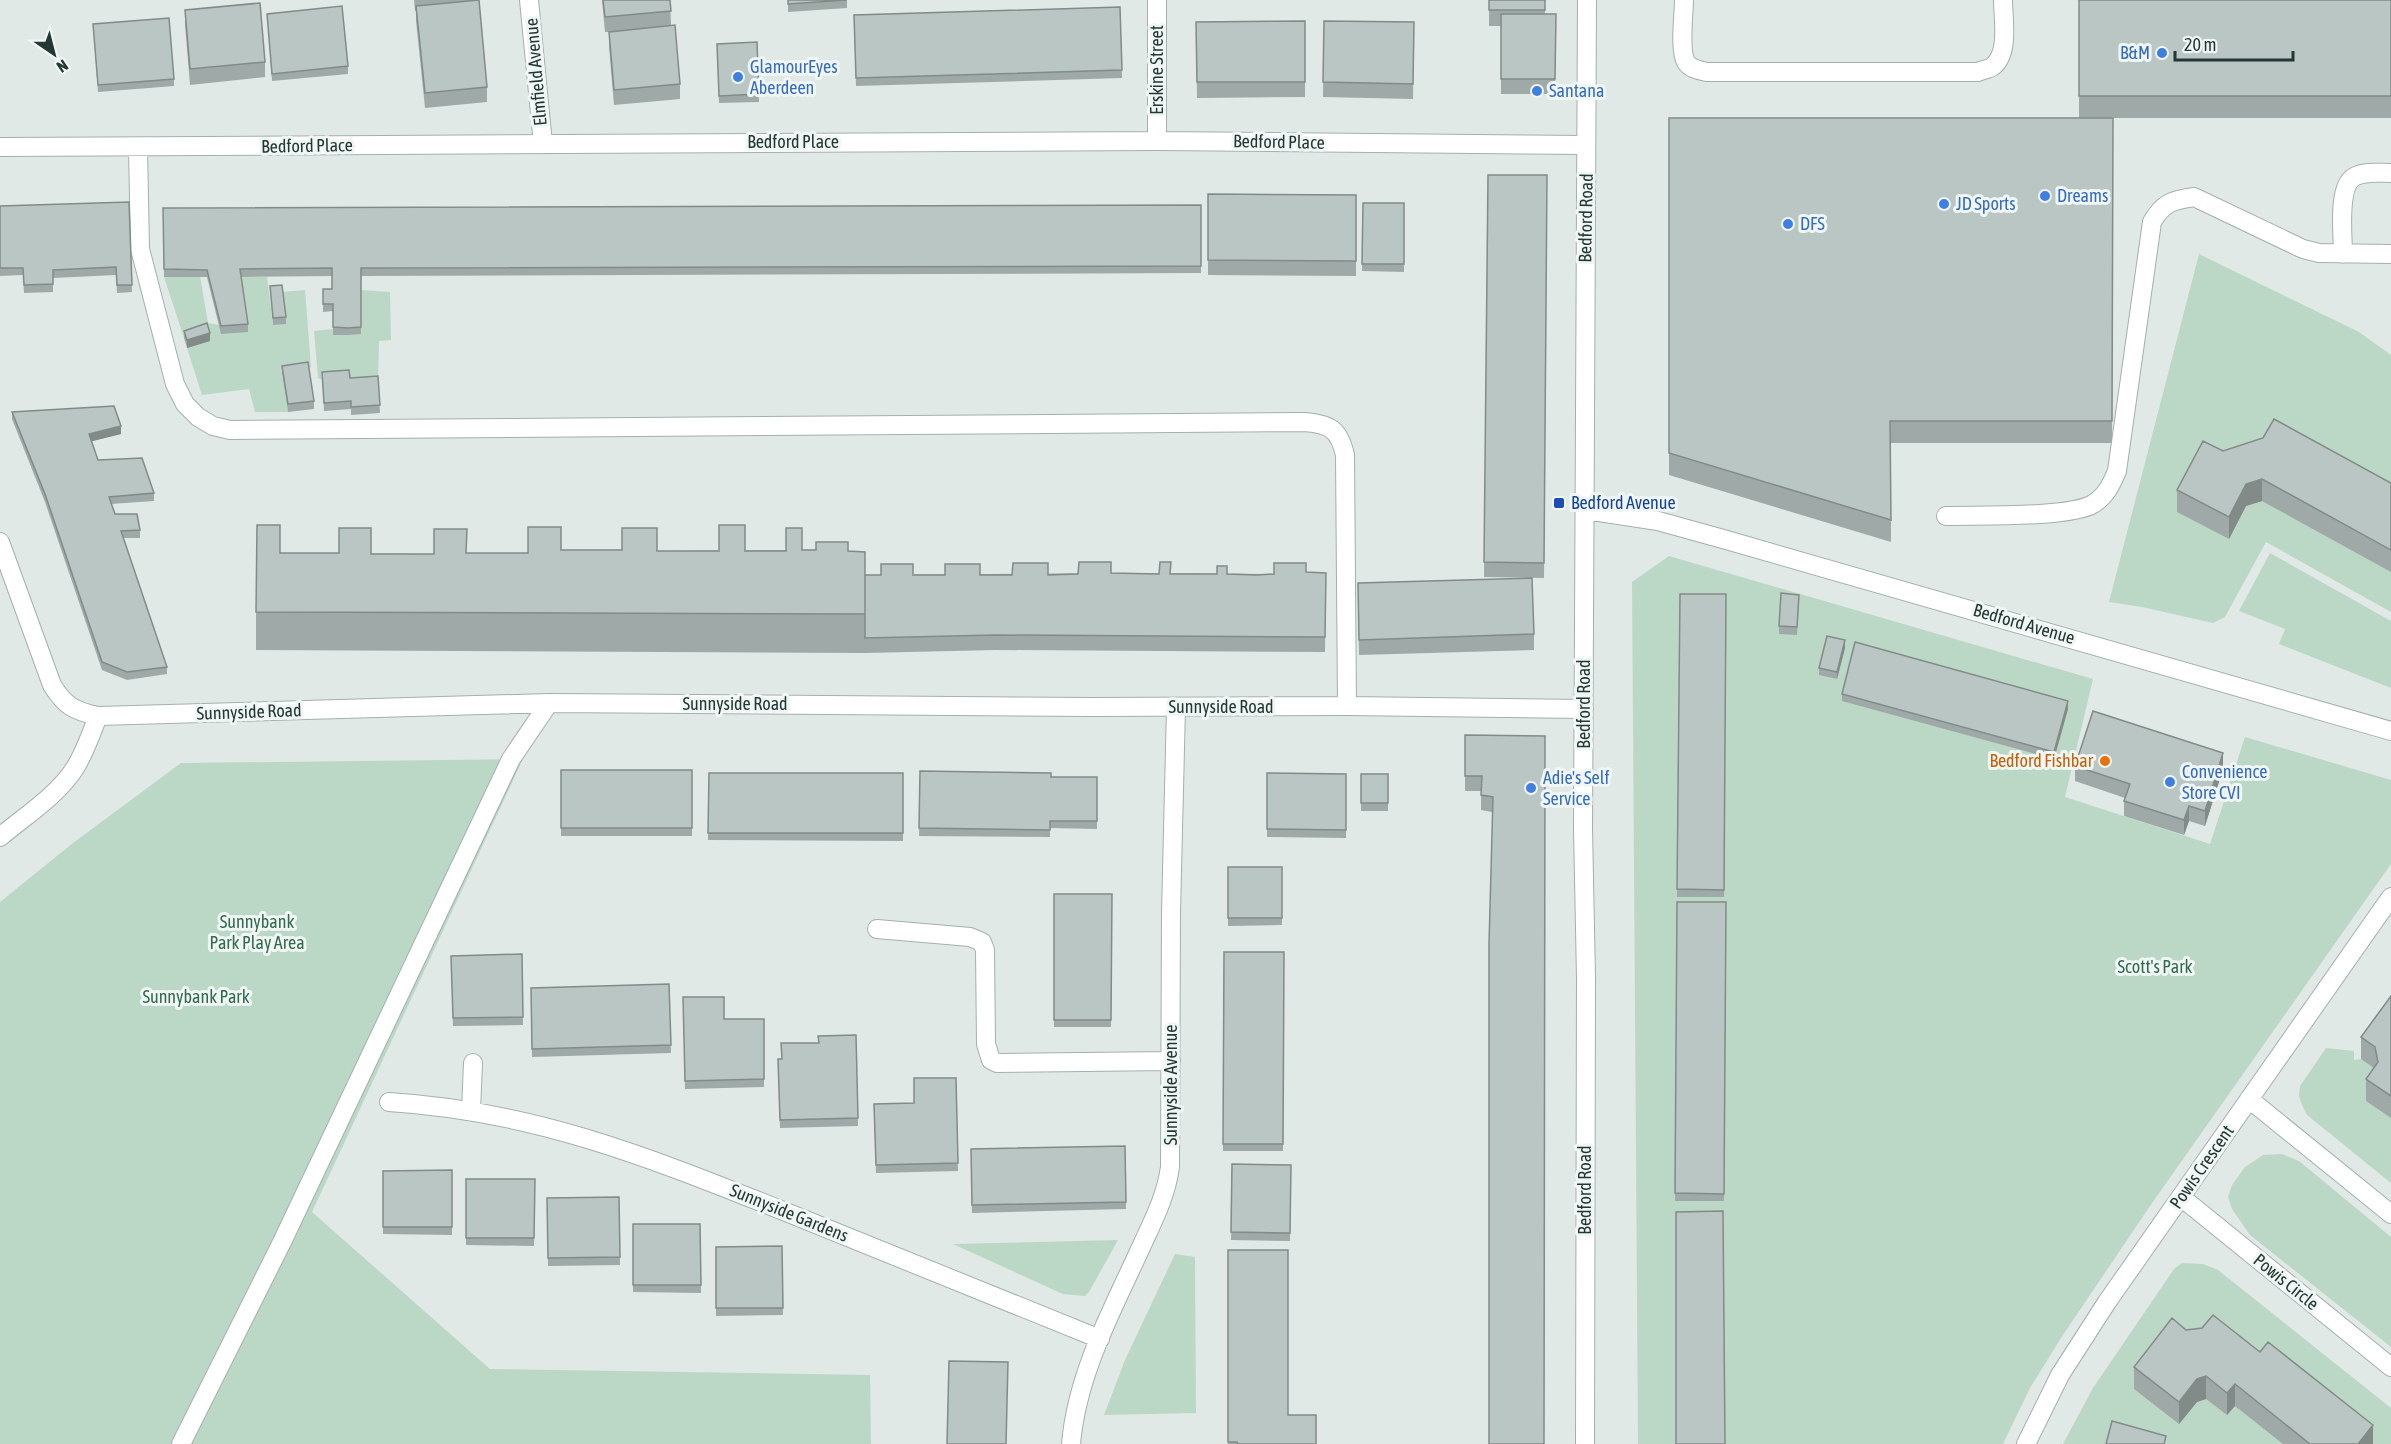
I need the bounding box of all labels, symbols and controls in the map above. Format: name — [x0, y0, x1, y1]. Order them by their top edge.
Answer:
street label: Elmfield Avenue — [520, 17, 551, 127]
north arrow — [24, 24, 84, 84]
scale bar — [2175, 24, 2294, 62]
street label: Erskine Street — [1146, 25, 1167, 115]
text: 20 m — [2184, 34, 2216, 55]
place label: B&M — [2120, 42, 2150, 63]
marker: B&M — [2155, 46, 2169, 60]
text: N — [54, 56, 72, 76]
place label: GlamourEyes Aberdeen — [750, 56, 838, 98]
marker: GlamourEyes Aberdeen — [731, 70, 745, 84]
place label: Santana — [1549, 80, 1604, 101]
marker: Santana — [1530, 84, 1544, 98]
street label: Bedford Place — [1233, 130, 1325, 153]
street label: Bedford Place — [747, 131, 839, 152]
street label: Bedford Place — [261, 134, 353, 157]
street label: Bedford Road — [1574, 173, 1597, 263]
place label: Dreams — [2057, 185, 2108, 206]
marker: Dreams — [2038, 189, 2052, 203]
place label: JD Sports — [1956, 193, 2016, 214]
marker: JD Sports — [1937, 197, 1951, 211]
place label: DFS — [1800, 213, 1825, 234]
marker: DFS — [1781, 217, 1795, 231]
place label: Bedford Avenue — [1571, 492, 1676, 513]
marker: Bedford Avenue — [1552, 496, 1566, 510]
street label: Bedford Avenue — [1971, 599, 2077, 648]
street label: Bedford Road — [1573, 659, 1594, 749]
street label: Sunnyside Road — [682, 693, 788, 714]
street label: Sunnyside Road — [1168, 696, 1274, 717]
street label: Sunnyside Road — [196, 699, 302, 724]
place label: Bedford Fishbar — [1989, 750, 2094, 771]
marker: Bedford Fishbar — [2098, 754, 2112, 768]
place label: Convenience Store CVI — [2182, 761, 2267, 803]
place label: Adie's Self Service — [1543, 767, 1609, 809]
marker: Convenience Store CVI — [2163, 775, 2177, 789]
marker: Adie's Self Service — [1524, 781, 1538, 795]
park label: Sunnybank Park Play Area — [209, 911, 305, 953]
park label: Scott's Park — [2118, 956, 2193, 977]
park label: Sunnybank Park — [142, 986, 250, 1007]
street label: Sunnyside Avenue — [1160, 1025, 1181, 1145]
street label: Powis Crescent — [2165, 1121, 2238, 1213]
street label: Bedford Road — [1574, 1145, 1595, 1235]
street label: Sunnyside Gardens — [727, 1179, 851, 1246]
street label: Powis Circle — [2250, 1249, 2323, 1314]

